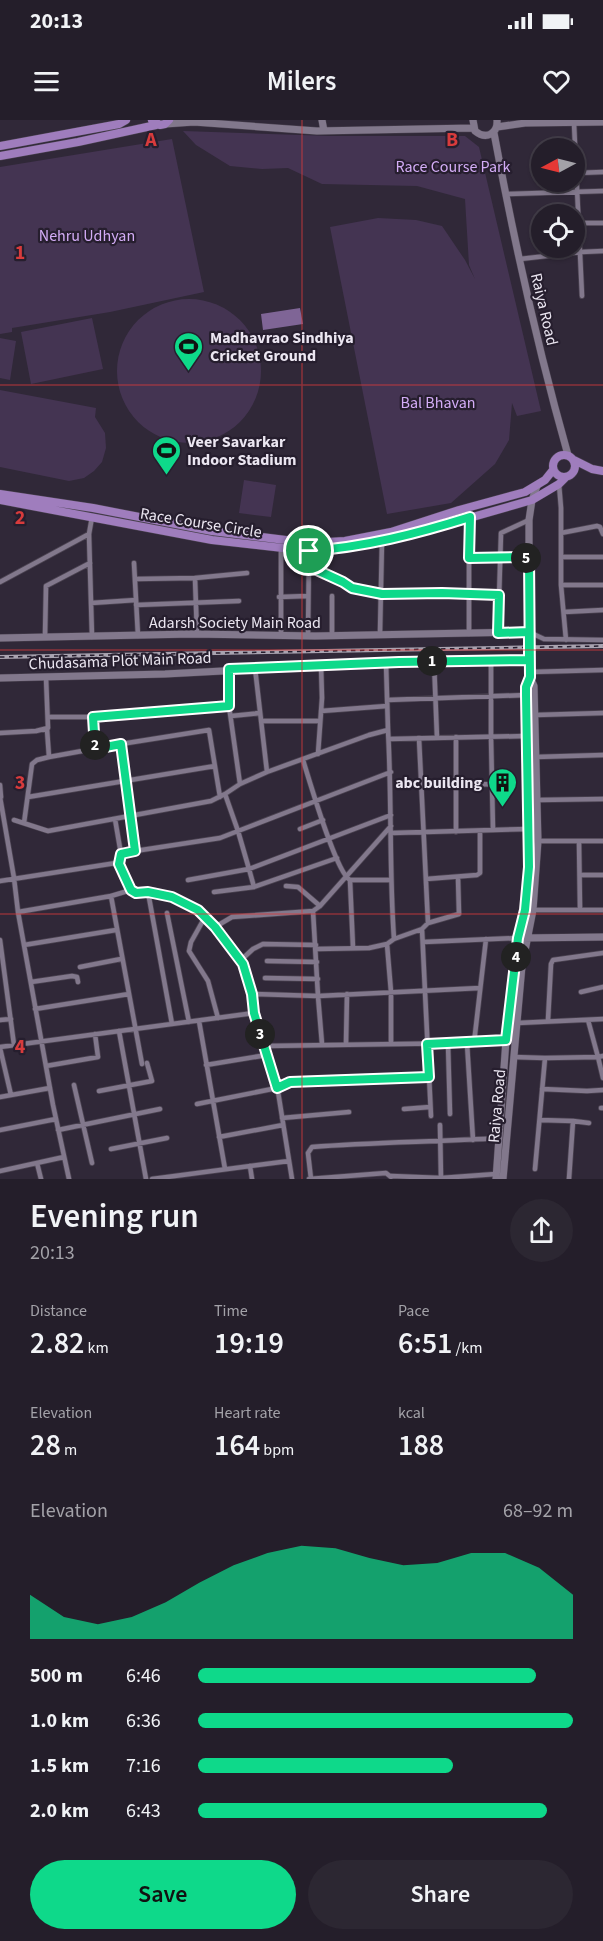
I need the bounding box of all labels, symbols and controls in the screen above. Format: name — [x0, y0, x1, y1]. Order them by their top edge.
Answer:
text: 20:13 — [30, 5, 83, 37]
text: Milers — [267, 62, 336, 101]
icon: menu — [30, 65, 63, 98]
icon: heart — [540, 65, 573, 98]
text: A — [144, 126, 157, 154]
text: B — [446, 126, 458, 154]
north arrow — [531, 138, 585, 192]
map controls — [531, 138, 585, 258]
park label: Race Course Park — [396, 156, 511, 178]
button: locate — [531, 204, 585, 258]
park label: Nehru Udhyan — [39, 225, 135, 247]
text: 1 — [15, 239, 25, 267]
street label: Raiya Road — [525, 271, 563, 348]
place label: Madhavrao Sindhiya Cricket Ground — [210, 327, 354, 367]
sports icon: Madhavrao Sindhiya Cricket Ground — [173, 330, 205, 372]
park label: Bal Bhavan — [401, 392, 475, 414]
place label: Veer Savarkar Indoor Stadium — [186, 431, 297, 471]
sports icon: Veer Savarkar Indoor Stadium — [150, 434, 182, 476]
street label: Race Course Circle — [138, 503, 263, 543]
text: 2 — [15, 504, 25, 532]
pin — [283, 525, 334, 576]
icon: arrive — [292, 534, 325, 567]
pin: 5 — [511, 543, 541, 573]
text: 5 — [522, 547, 530, 569]
street label: Adarsh Society Main Road — [149, 612, 321, 634]
pin: 1 — [417, 646, 447, 676]
street label: Chudasama Plot Main Road — [28, 647, 212, 675]
text: 1 — [428, 650, 436, 672]
pin: 2 — [80, 730, 110, 760]
text: 2 — [91, 734, 99, 756]
building icon: abc building — [487, 766, 519, 808]
text: 3 — [15, 769, 25, 797]
place label: abc building — [395, 772, 482, 794]
pin: 4 — [501, 942, 531, 972]
text: 4 — [512, 946, 520, 968]
pin: 3 — [245, 1019, 275, 1049]
text: 3 — [256, 1023, 264, 1045]
text: 4 — [15, 1033, 26, 1061]
street label: Raiya Road — [483, 1068, 511, 1144]
text: Evening run — [30, 1193, 199, 1240]
button: share — [510, 1199, 573, 1262]
text: 20:13 — [30, 1239, 75, 1267]
text: Distance — [30, 1300, 87, 1322]
text: Time — [214, 1300, 248, 1322]
text: Pace — [398, 1300, 429, 1322]
text: 2.82 — [30, 1322, 84, 1365]
text: 19:19 — [214, 1322, 284, 1365]
text: 6:51 — [398, 1322, 452, 1365]
text: km — [84, 1337, 109, 1359]
text: /km — [452, 1337, 482, 1359]
text: Elevation — [30, 1402, 92, 1424]
text: Heart rate — [214, 1402, 281, 1424]
text: kcal — [398, 1402, 425, 1424]
text: 28 — [30, 1424, 61, 1467]
text: 164 — [214, 1424, 260, 1467]
text: 188 — [398, 1424, 444, 1467]
text: m — [61, 1439, 77, 1461]
text: bpm — [260, 1439, 294, 1461]
text: Elevation — [30, 1497, 108, 1525]
text: 68–92 m — [503, 1497, 573, 1525]
text: 500 m — [30, 1662, 83, 1690]
text: 6:46 — [126, 1662, 161, 1690]
text: 1.0 km — [30, 1707, 89, 1735]
text: 6:36 — [126, 1707, 161, 1735]
text: 1.5 km — [30, 1752, 89, 1780]
text: 7:16 — [126, 1752, 161, 1780]
text: 2.0 km — [30, 1797, 89, 1825]
text: 6:43 — [126, 1797, 161, 1825]
button: Save — [30, 1860, 296, 1929]
button: Share — [308, 1860, 573, 1929]

